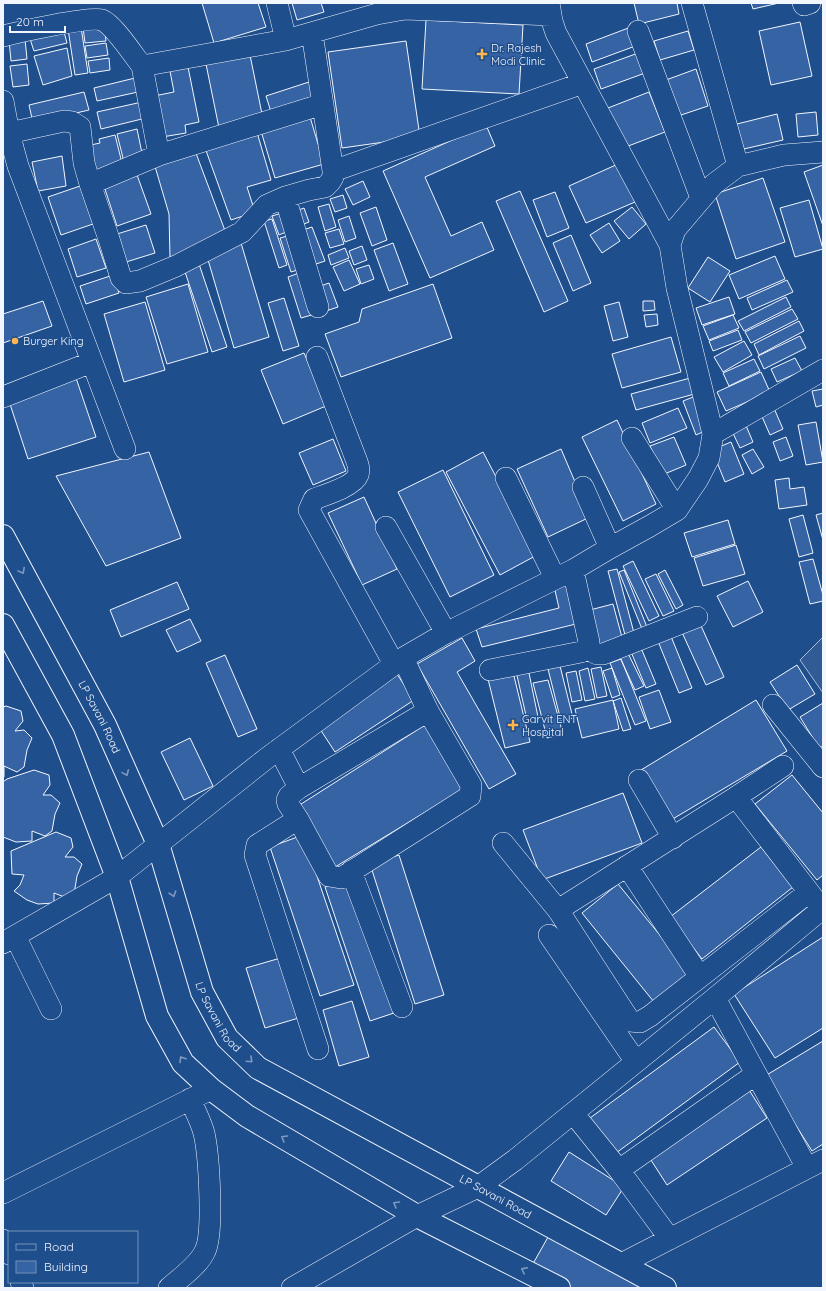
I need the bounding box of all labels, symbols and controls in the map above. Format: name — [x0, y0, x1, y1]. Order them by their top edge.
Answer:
scale bar — [10, 8, 65, 34]
text: 20 m — [16, 14, 44, 29]
place label: Dr. Rajesh Modi Clinic — [491, 41, 546, 68]
marker: Dr. Rajesh Modi Clinic — [476, 48, 488, 60]
place label: Burger King — [23, 334, 84, 348]
marker: Burger King — [10, 336, 20, 346]
one-way arrow — [17, 567, 24, 574]
street label: LP Savani Road — [75, 678, 124, 755]
place label: Garvit ENT Hospital — [522, 712, 577, 739]
marker: Garvit ENT Hospital — [507, 719, 519, 731]
one-way arrow — [121, 769, 129, 776]
one-way arrow — [168, 891, 177, 898]
street label: LP Savani Road — [192, 980, 244, 1055]
one-way arrow — [245, 1055, 253, 1063]
one-way arrow — [179, 1057, 186, 1064]
one-way arrow — [281, 1135, 288, 1142]
street label: LP Savani Road — [457, 1171, 534, 1222]
one-way arrow — [393, 1201, 400, 1208]
legend — [8, 1231, 138, 1283]
text: Road — [44, 1239, 74, 1254]
text: Building — [44, 1259, 88, 1274]
one-way arrow — [521, 1268, 528, 1275]

